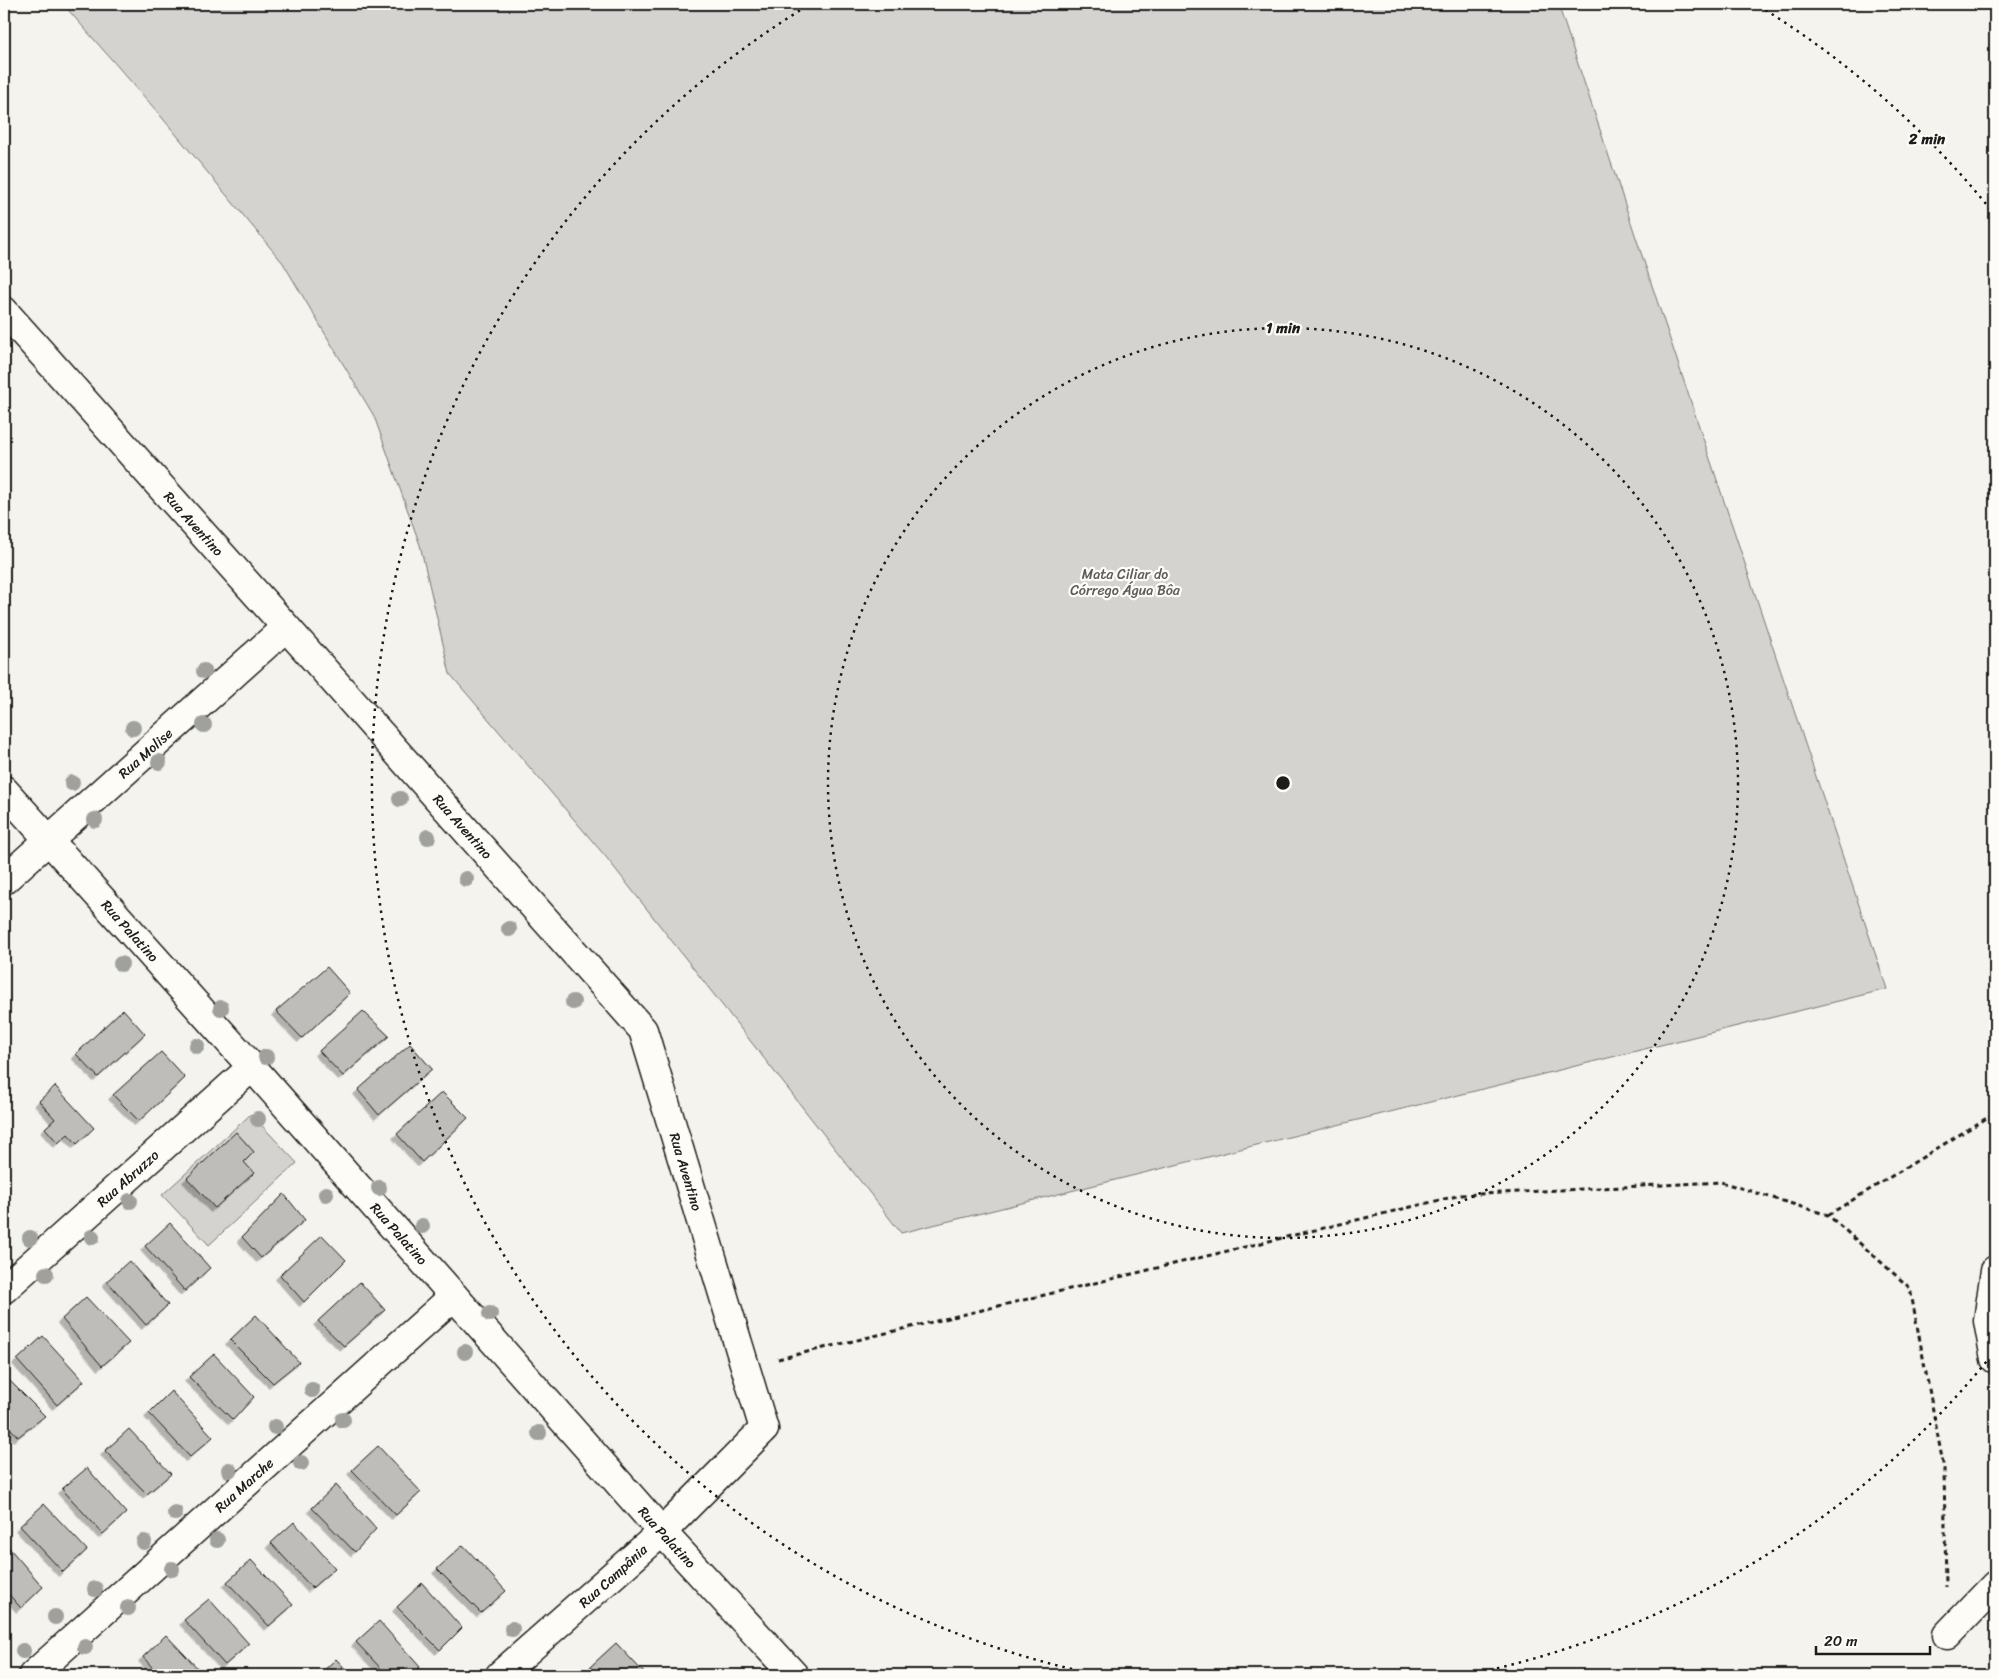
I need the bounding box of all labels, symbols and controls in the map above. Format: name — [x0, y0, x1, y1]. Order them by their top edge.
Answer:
text: 2 min — [1908, 126, 1946, 152]
text: 1 min — [1266, 315, 1301, 341]
street label: Rua Aventino — [157, 485, 230, 562]
park label: Mata Ciliar do Córrego Água Bôa — [1070, 562, 1181, 603]
street label: Rua Molise — [112, 722, 179, 785]
centre of rings — [1274, 774, 1292, 792]
street label: Rua Aventino — [426, 788, 498, 865]
street label: Rua Palatino — [95, 894, 165, 968]
street label: Rua Aventino — [662, 1130, 709, 1214]
street label: Rua Abruzzo — [91, 1144, 165, 1214]
street label: Rua Palatino — [364, 1197, 434, 1271]
street label: Rua Marche — [209, 1452, 280, 1519]
street label: Rua Palatino — [631, 1500, 702, 1575]
street label: Rua Campânia — [573, 1538, 654, 1614]
scale bar — [1816, 1624, 1930, 1656]
text: 20 m — [1824, 1628, 1858, 1654]

